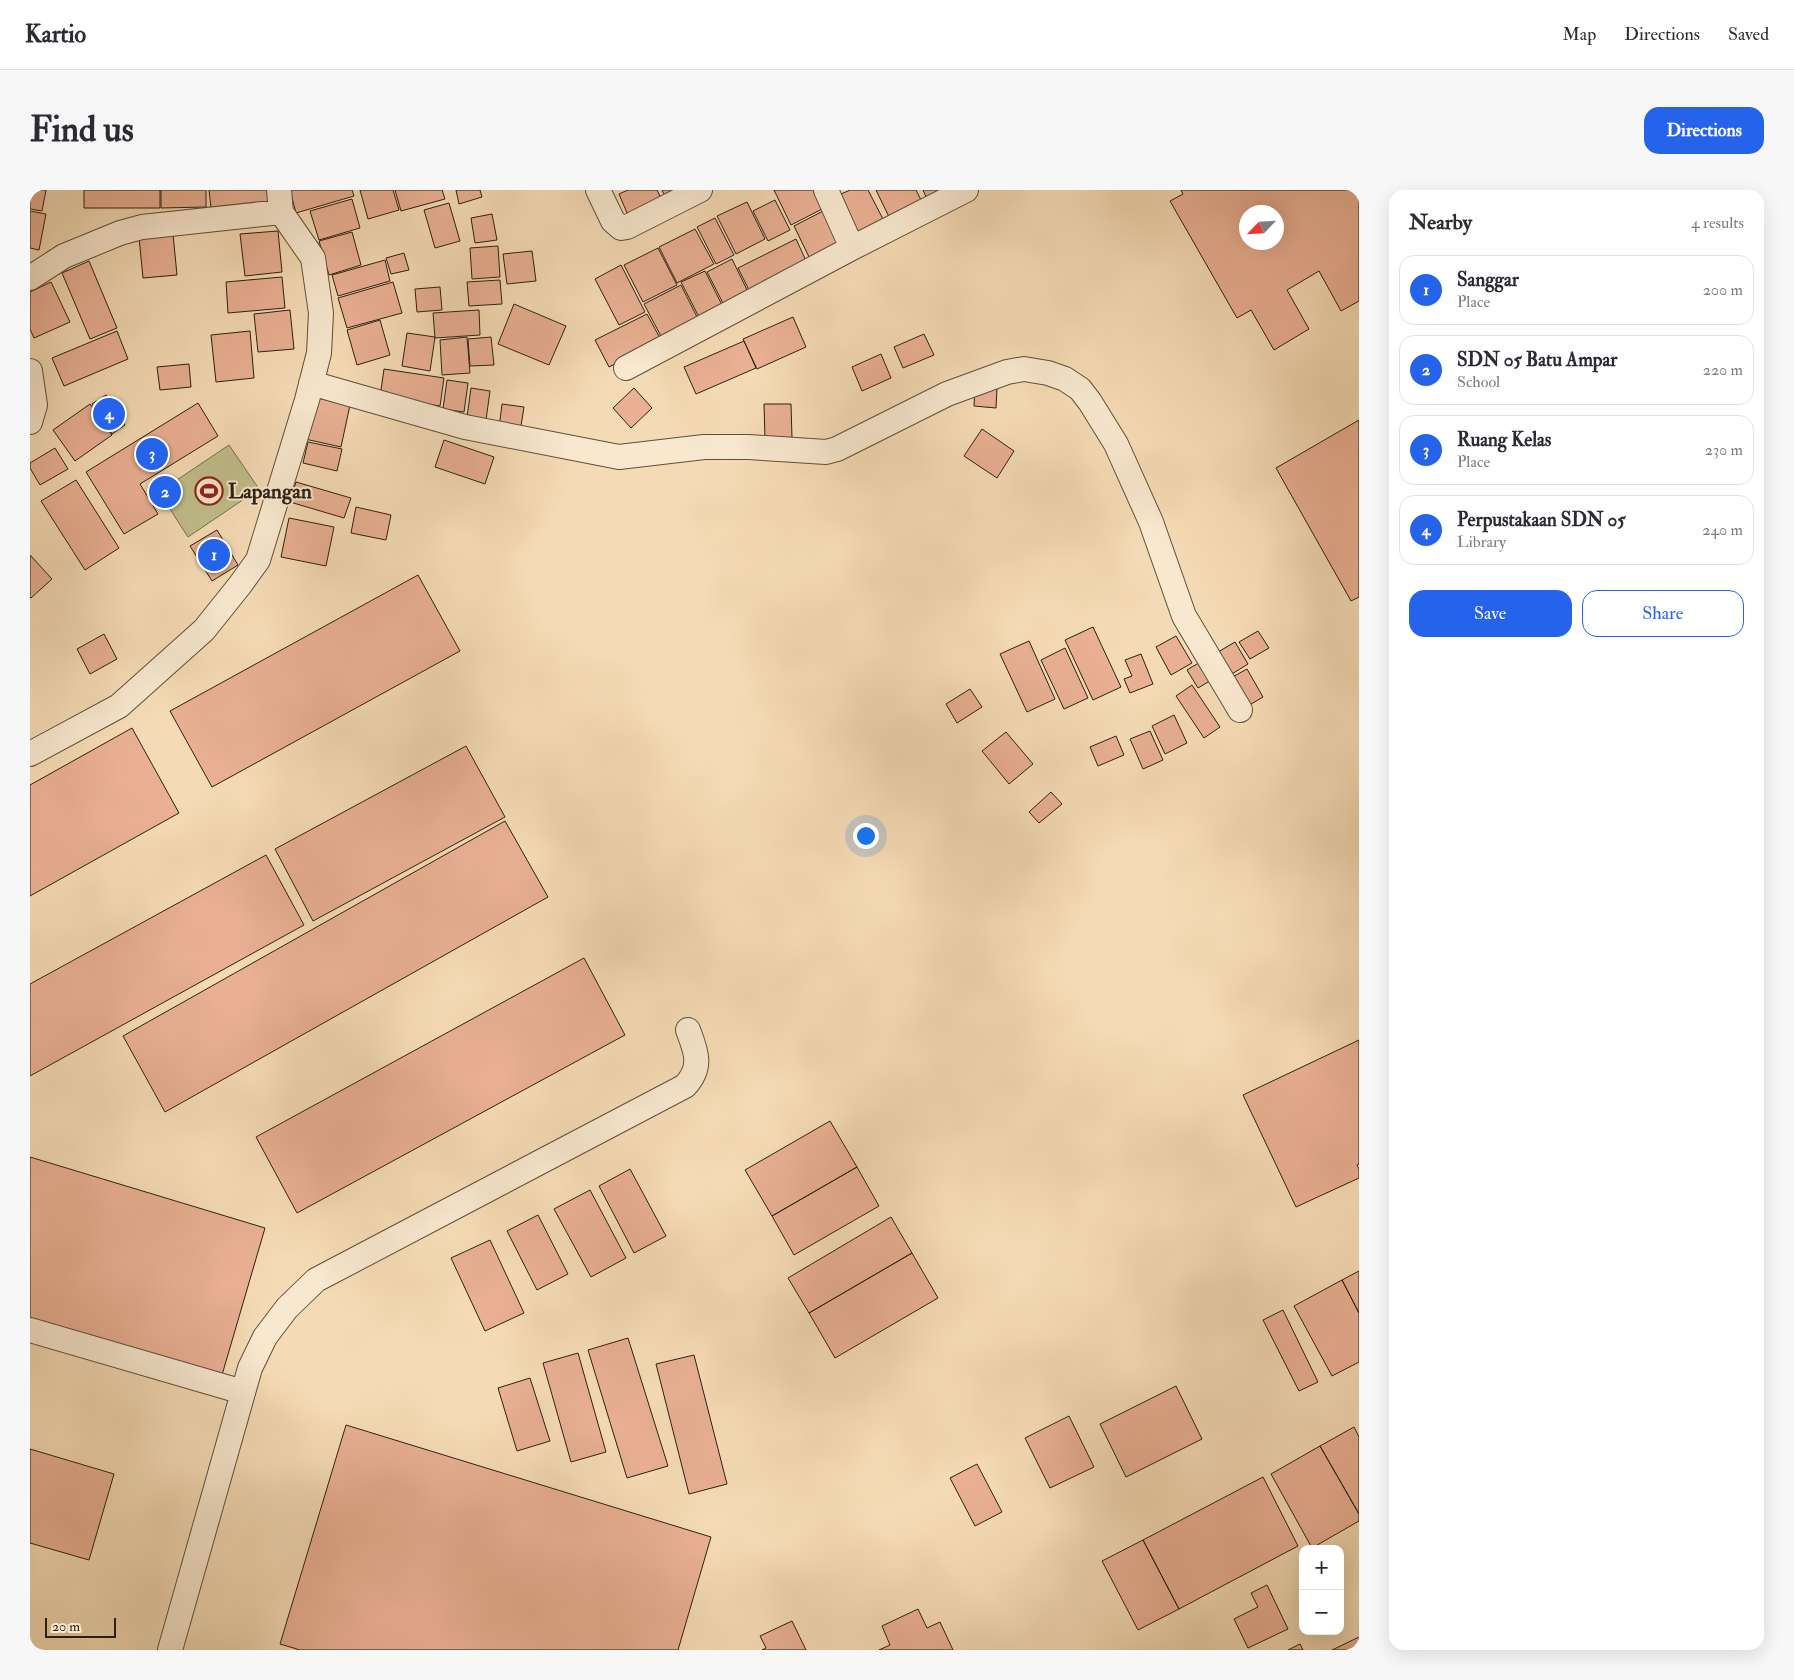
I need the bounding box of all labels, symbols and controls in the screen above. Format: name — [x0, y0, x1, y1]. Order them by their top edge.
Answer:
text: Kartio — [25, 19, 86, 50]
text: Map — [1563, 23, 1596, 46]
text: Directions — [1624, 23, 1700, 46]
text: Saved — [1728, 23, 1769, 46]
button: Directions — [1644, 107, 1764, 154]
text: Find us — [30, 108, 134, 152]
north arrow — [1239, 205, 1284, 250]
text: Nearby — [1409, 209, 1472, 236]
text: 4 results — [1691, 213, 1744, 233]
text: Sanggar — [1457, 268, 1519, 292]
text: 1 — [1423, 280, 1429, 300]
text: 200 m — [1703, 280, 1743, 300]
text: Place — [1457, 292, 1490, 312]
text: SDN 05 Batu Ampar — [1457, 348, 1617, 372]
text: 2 — [1422, 360, 1430, 380]
text: 220 m — [1703, 360, 1743, 380]
text: School — [1457, 372, 1500, 392]
pin: 4 — [93, 395, 125, 433]
text: Ruang Kelas — [1457, 428, 1551, 452]
pin: 3 — [136, 435, 168, 473]
text: 3 — [1423, 440, 1429, 460]
text: 230 m — [1705, 440, 1743, 460]
text: Place — [1457, 452, 1490, 472]
pin: 2 — [149, 473, 181, 511]
sports icon: Lapangan — [194, 476, 224, 506]
place label: Lapangan — [228, 478, 312, 505]
text: Perpustakaan SDN 05 — [1457, 508, 1626, 532]
text: 4 — [1422, 520, 1430, 540]
text: 240 m — [1702, 520, 1743, 540]
text: Library — [1457, 532, 1506, 552]
pin: 1 — [198, 536, 230, 574]
button: Save — [1409, 590, 1572, 637]
button: Share — [1582, 590, 1744, 637]
your location — [853, 823, 879, 849]
map controls — [1299, 1545, 1344, 1635]
button: + — [1299, 1545, 1344, 1590]
button: − — [1299, 1590, 1344, 1635]
scale bar — [45, 1615, 116, 1638]
text: 20 m — [52, 1618, 80, 1635]

